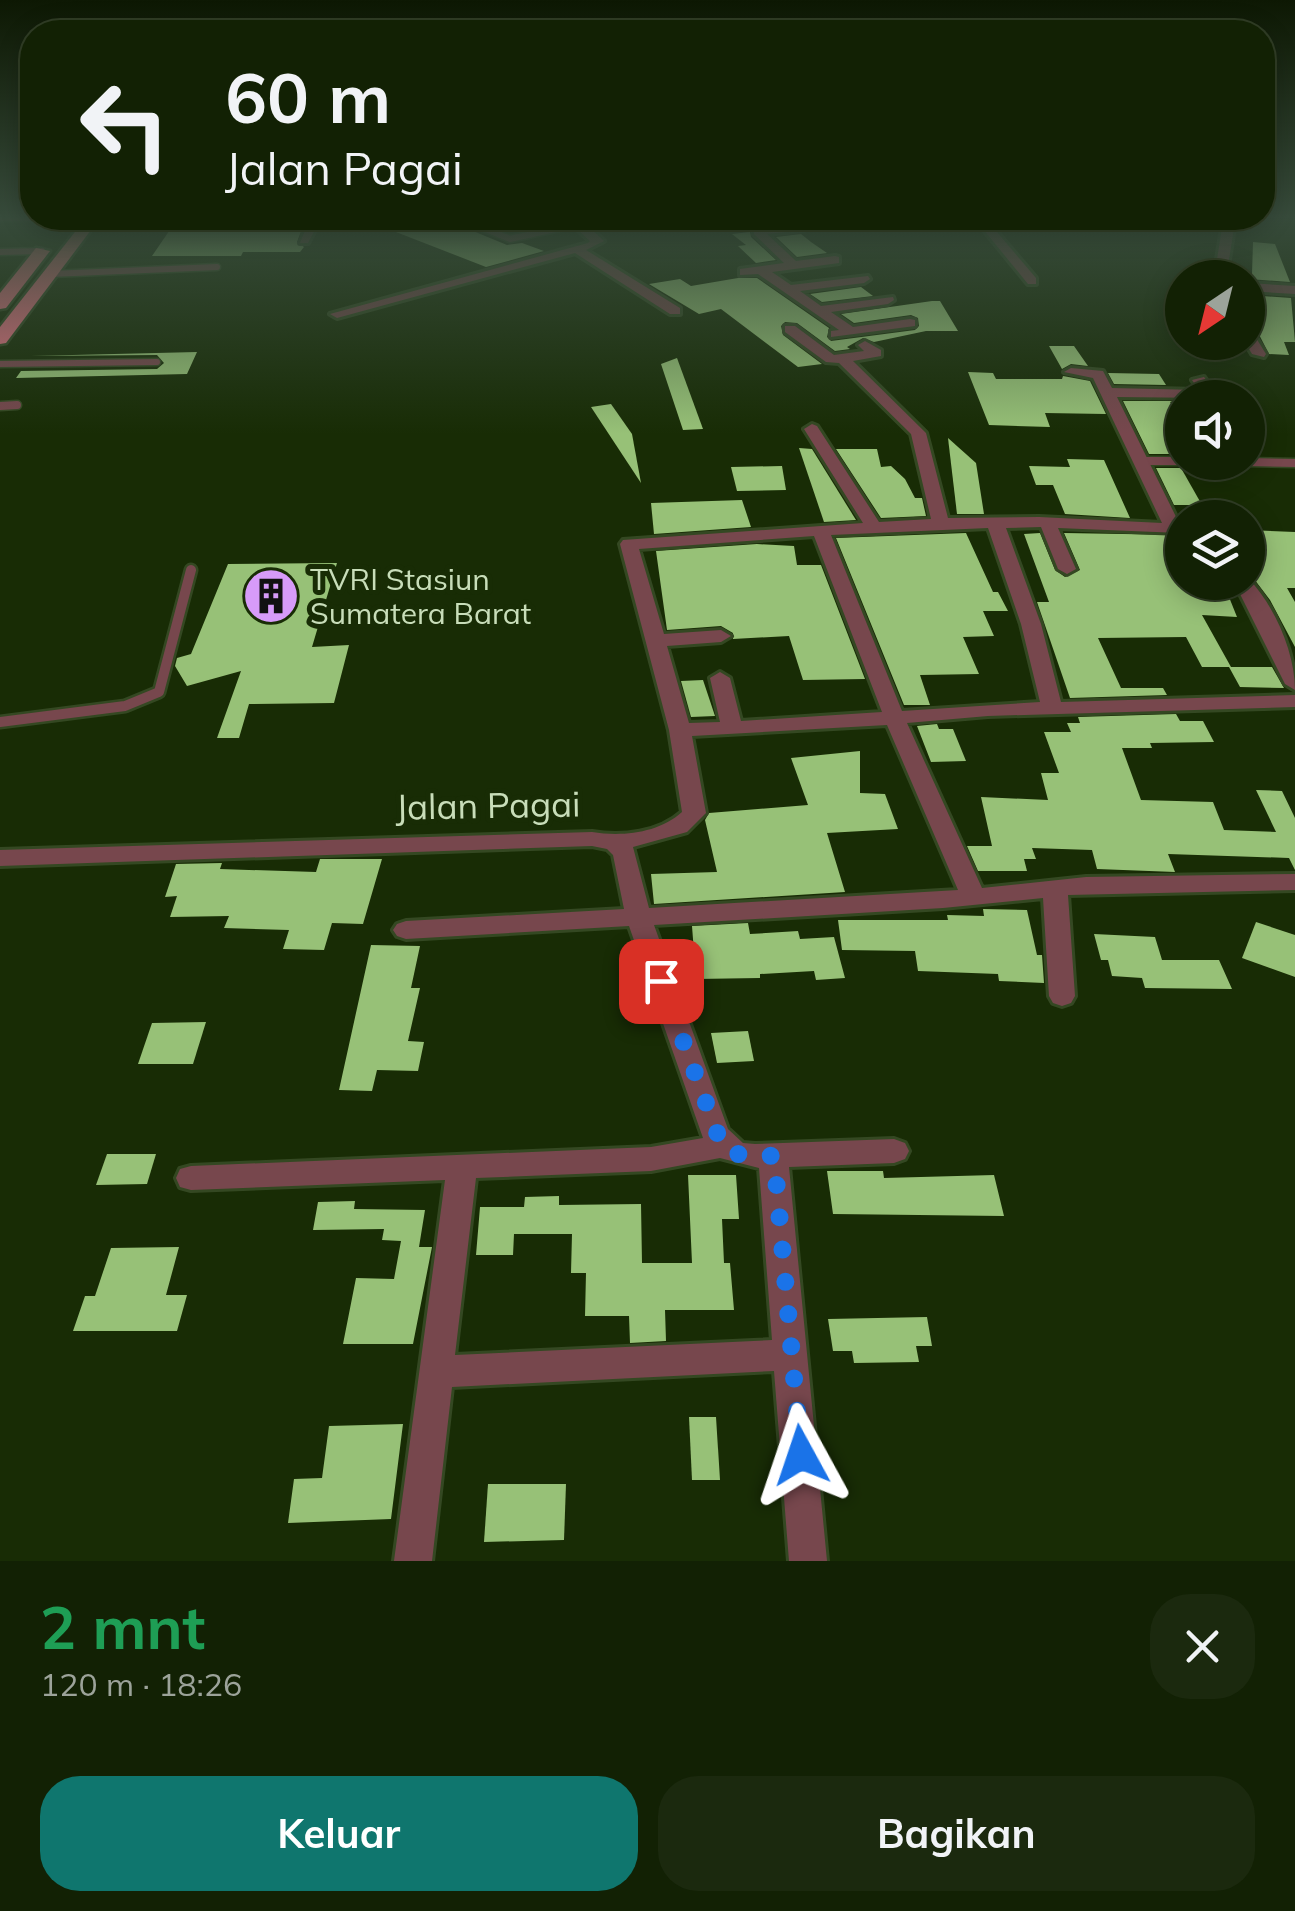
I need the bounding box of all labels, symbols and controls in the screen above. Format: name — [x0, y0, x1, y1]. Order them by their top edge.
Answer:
text: 60 m — [225, 53, 391, 141]
icon: left — [60, 60, 190, 190]
text: Jalan Pagai — [225, 140, 463, 196]
north arrow — [1165, 260, 1265, 360]
map controls — [1165, 260, 1265, 600]
button: sound — [1165, 380, 1265, 480]
button: layers — [1165, 500, 1265, 600]
place label: TVRI Stasiun Sumatera Barat — [310, 560, 531, 632]
building icon: TVRI Stasiun Sumatera Barat — [241, 566, 301, 626]
street label: Jalan Pagai — [395, 781, 581, 829]
pin — [619, 939, 704, 1024]
icon: arrive — [634, 954, 689, 1009]
position arrow — [749, 1403, 853, 1507]
text: 2 mnt — [40, 1589, 205, 1664]
button: close — [1150, 1594, 1255, 1699]
text: 120 m · 18:26 — [40, 1664, 242, 1704]
button: Keluar — [40, 1776, 638, 1891]
button: Bagikan — [658, 1776, 1255, 1891]

